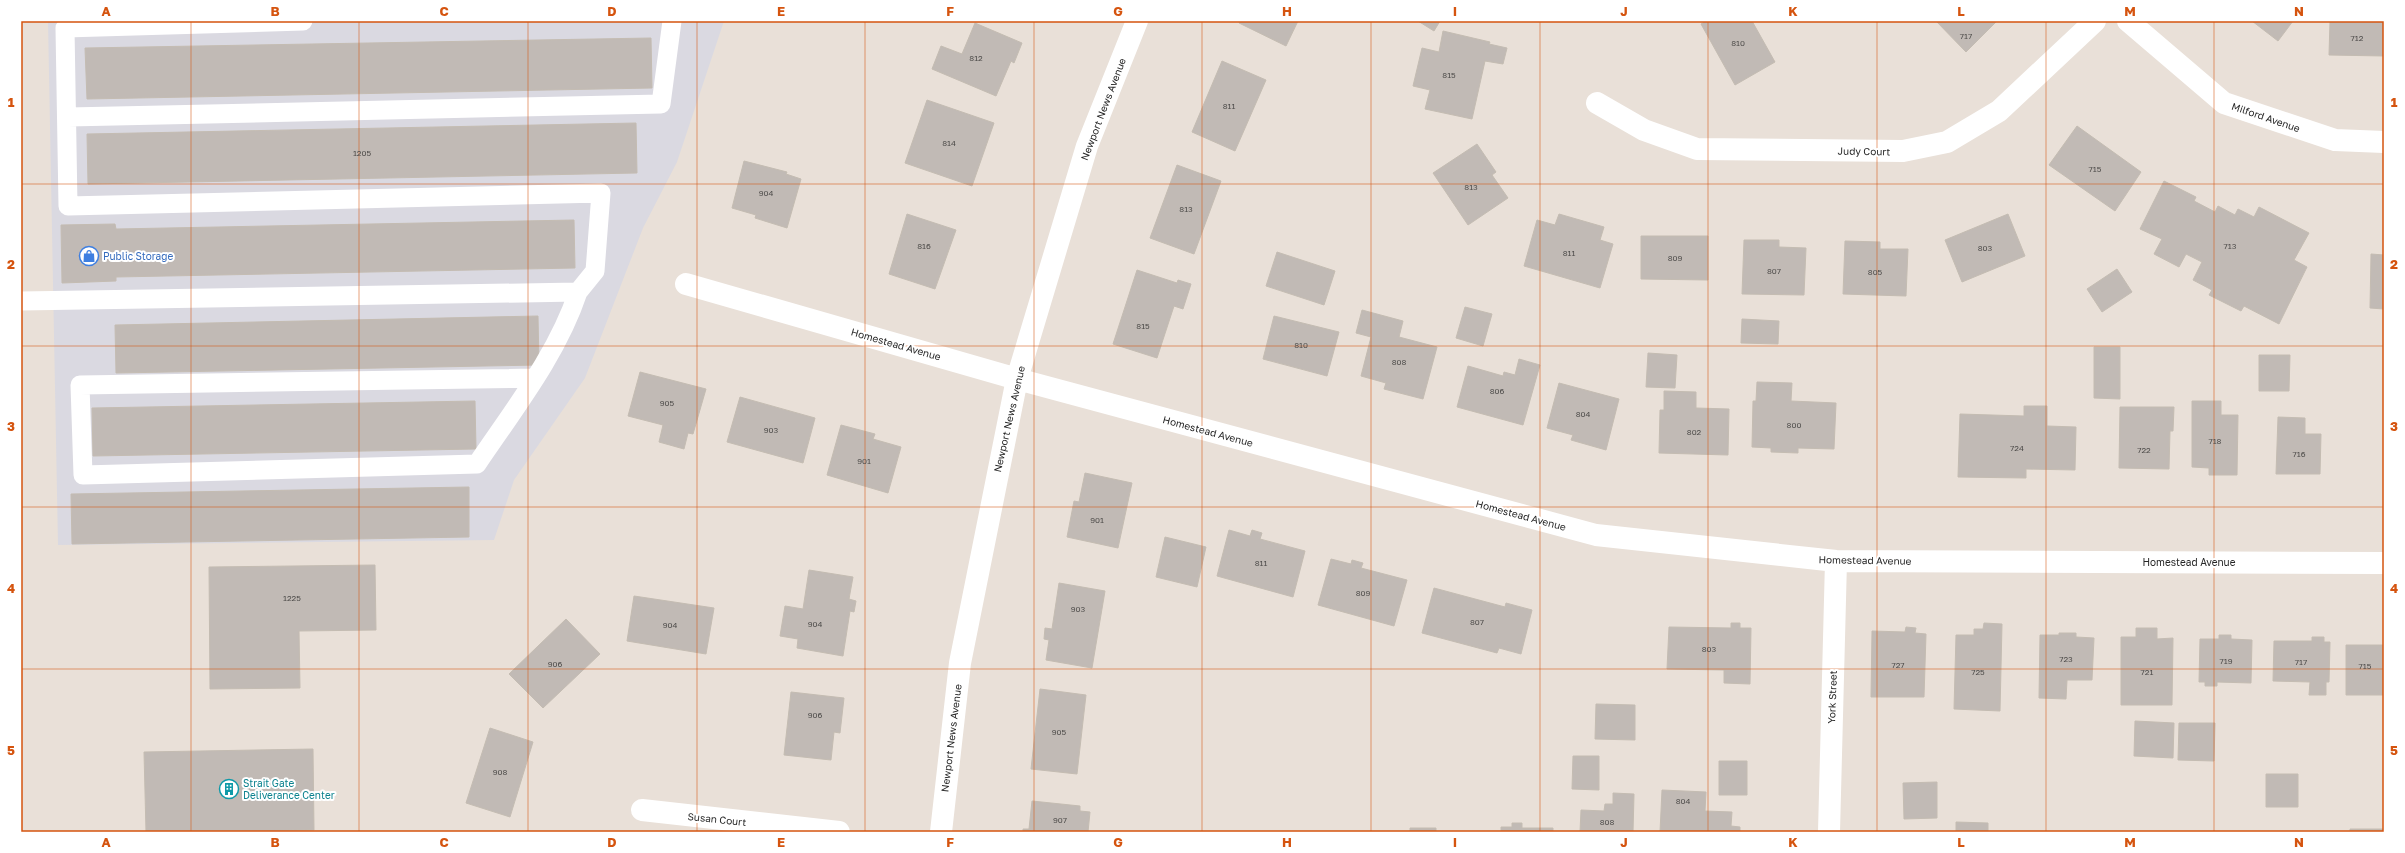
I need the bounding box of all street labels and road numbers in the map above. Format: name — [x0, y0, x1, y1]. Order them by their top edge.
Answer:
street label: Newport News Avenue — [1078, 56, 1128, 162]
street label: Milford Avenue — [2230, 100, 2302, 134]
street label: Judy Court — [1837, 145, 1891, 157]
street label: Homestead Avenue — [850, 325, 943, 363]
street label: Newport News Avenue — [991, 365, 1027, 473]
street label: Homestead Avenue — [1162, 413, 1255, 449]
street label: Homestead Avenue — [1475, 497, 1568, 533]
street label: Homestead Avenue — [1818, 553, 1912, 567]
street label: Homestead Avenue — [2143, 556, 2236, 568]
street label: York Street — [1825, 670, 1839, 724]
street label: Newport News Avenue — [938, 683, 964, 793]
street label: Susan Court — [687, 810, 747, 828]

